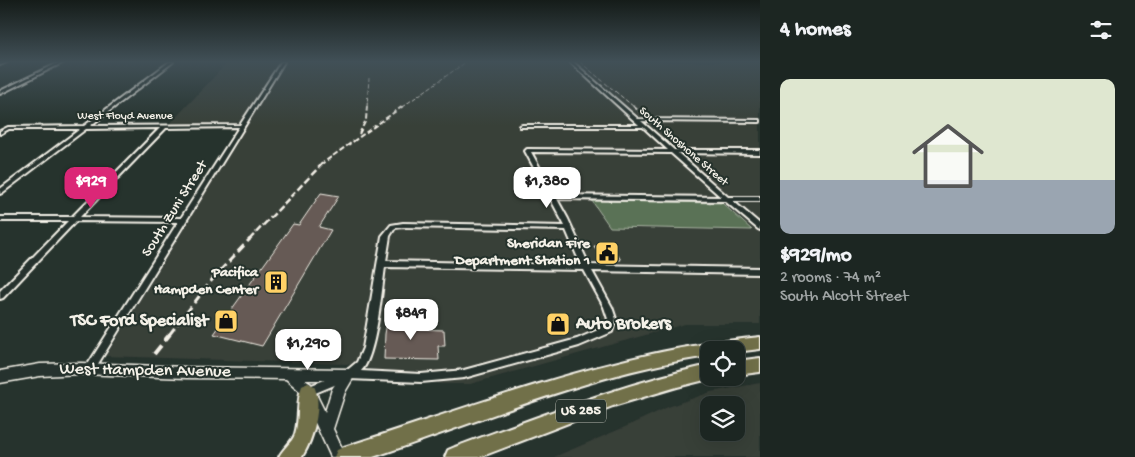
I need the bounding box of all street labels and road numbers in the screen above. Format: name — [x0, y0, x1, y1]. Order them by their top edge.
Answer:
street label: South Shoshone Street — [636, 104, 731, 190]
street label: West Floyd Avenue — [77, 110, 174, 124]
street label: South Zuni Street — [138, 156, 213, 260]
street label: West Hampden Avenue — [59, 359, 232, 383]
road number: US 285 — [556, 400, 606, 422]

